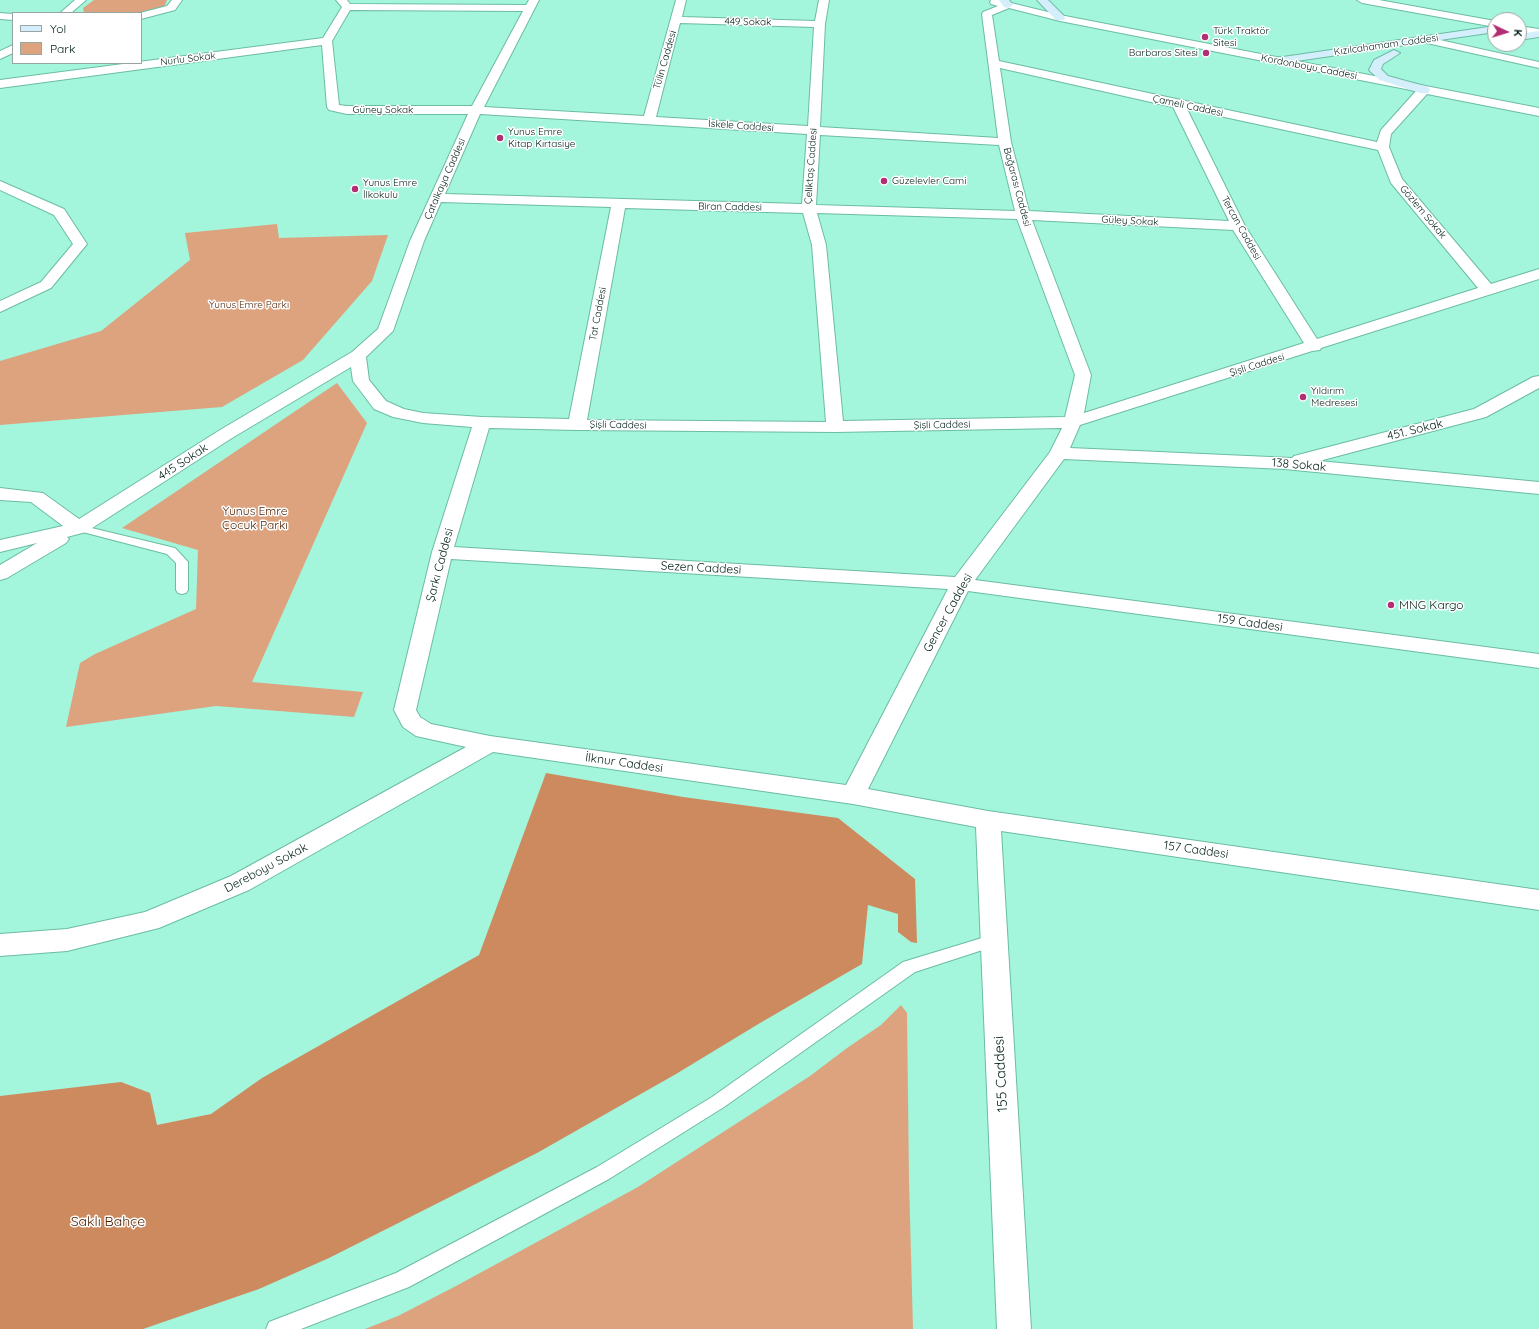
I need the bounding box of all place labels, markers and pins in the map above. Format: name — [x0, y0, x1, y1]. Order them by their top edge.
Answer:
place label: Türk Traktör Sitesi — [1213, 25, 1269, 48]
marker: Türk Traktör Sitesi — [1200, 32, 1210, 42]
place label: Barbaros Sitesi — [1129, 47, 1198, 59]
marker: Barbaros Sitesi — [1201, 48, 1211, 58]
place label: Yunus Emre Kitap Kırtasiye — [508, 126, 575, 150]
marker: Yunus Emre Kitap Kırtasiye — [495, 133, 505, 143]
place label: Güzelevler Cami — [892, 175, 966, 187]
marker: Güzelevler Cami — [879, 176, 889, 186]
place label: Yunus Emre İlkokulu — [363, 177, 417, 200]
marker: Yunus Emre İlkokulu — [350, 184, 360, 194]
place label: Yıldırım Medresesi — [1311, 385, 1357, 408]
marker: Yıldırım Medresesi — [1298, 392, 1308, 402]
place label: MNG Kargo — [1399, 598, 1464, 612]
marker: MNG Kargo — [1386, 600, 1396, 610]

